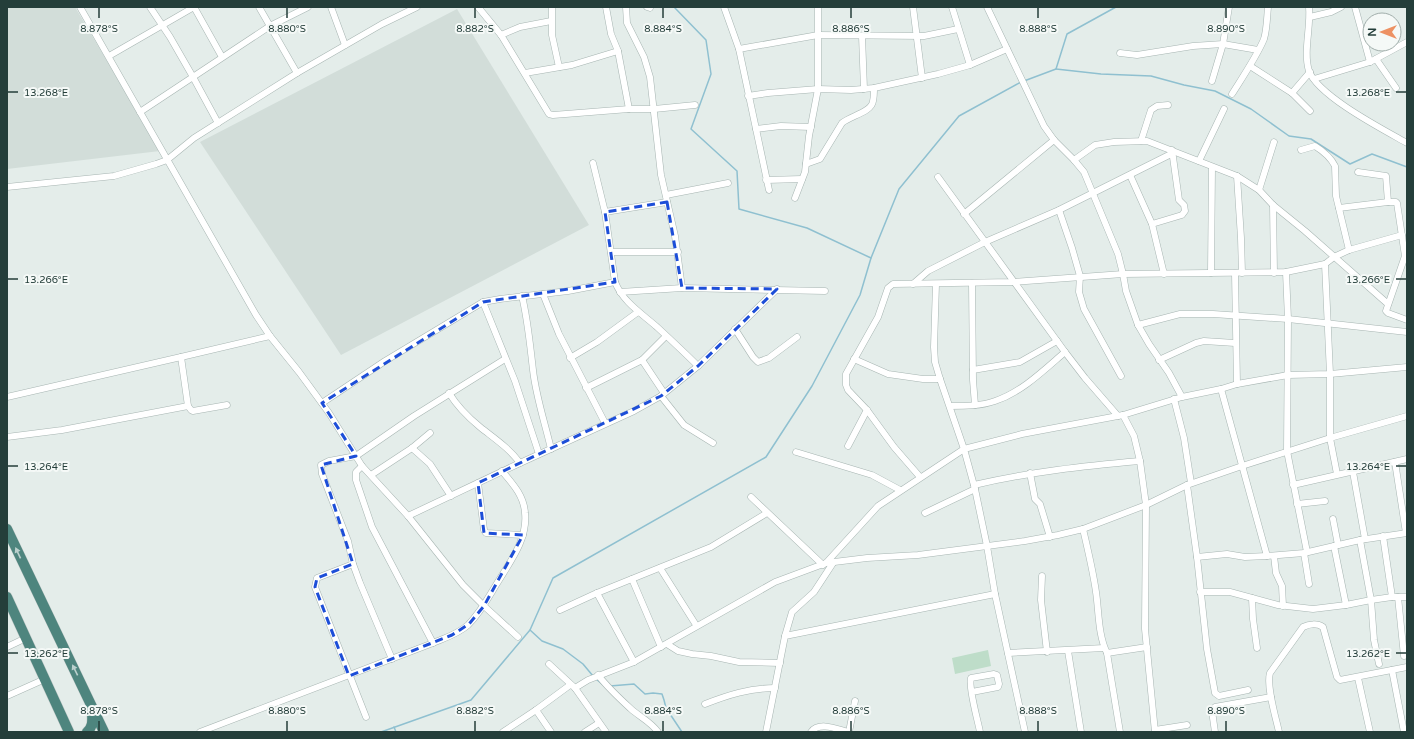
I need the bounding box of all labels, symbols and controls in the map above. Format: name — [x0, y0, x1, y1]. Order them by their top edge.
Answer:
north arrow — [1362, 12, 1402, 52]
text: 8.878°S — [80, 23, 118, 35]
text: 8.880°S — [268, 23, 306, 35]
text: 8.882°S — [456, 23, 494, 35]
text: 8.884°S — [644, 23, 682, 35]
text: 8.886°S — [832, 23, 870, 35]
text: 8.888°S — [1019, 23, 1057, 35]
text: 8.890°S — [1207, 23, 1245, 35]
text: N — [1366, 28, 1379, 36]
text: 13.268°E — [24, 87, 68, 99]
text: 13.268°E — [1346, 87, 1390, 99]
text: 13.266°E — [24, 274, 68, 286]
text: 13.266°E — [1346, 274, 1390, 286]
text: 13.264°E — [24, 461, 68, 473]
text: 13.264°E — [1346, 461, 1390, 473]
one-way arrow — [15, 547, 21, 559]
text: 13.262°E — [24, 648, 68, 660]
text: 13.262°E — [1346, 648, 1390, 660]
one-way arrow — [71, 664, 78, 676]
text: 8.878°S — [80, 705, 118, 717]
text: 8.880°S — [268, 705, 306, 717]
text: 8.882°S — [456, 705, 494, 717]
text: 8.884°S — [644, 705, 682, 717]
text: 8.886°S — [832, 705, 870, 717]
text: 8.888°S — [1019, 705, 1057, 717]
text: 8.890°S — [1207, 705, 1245, 717]

